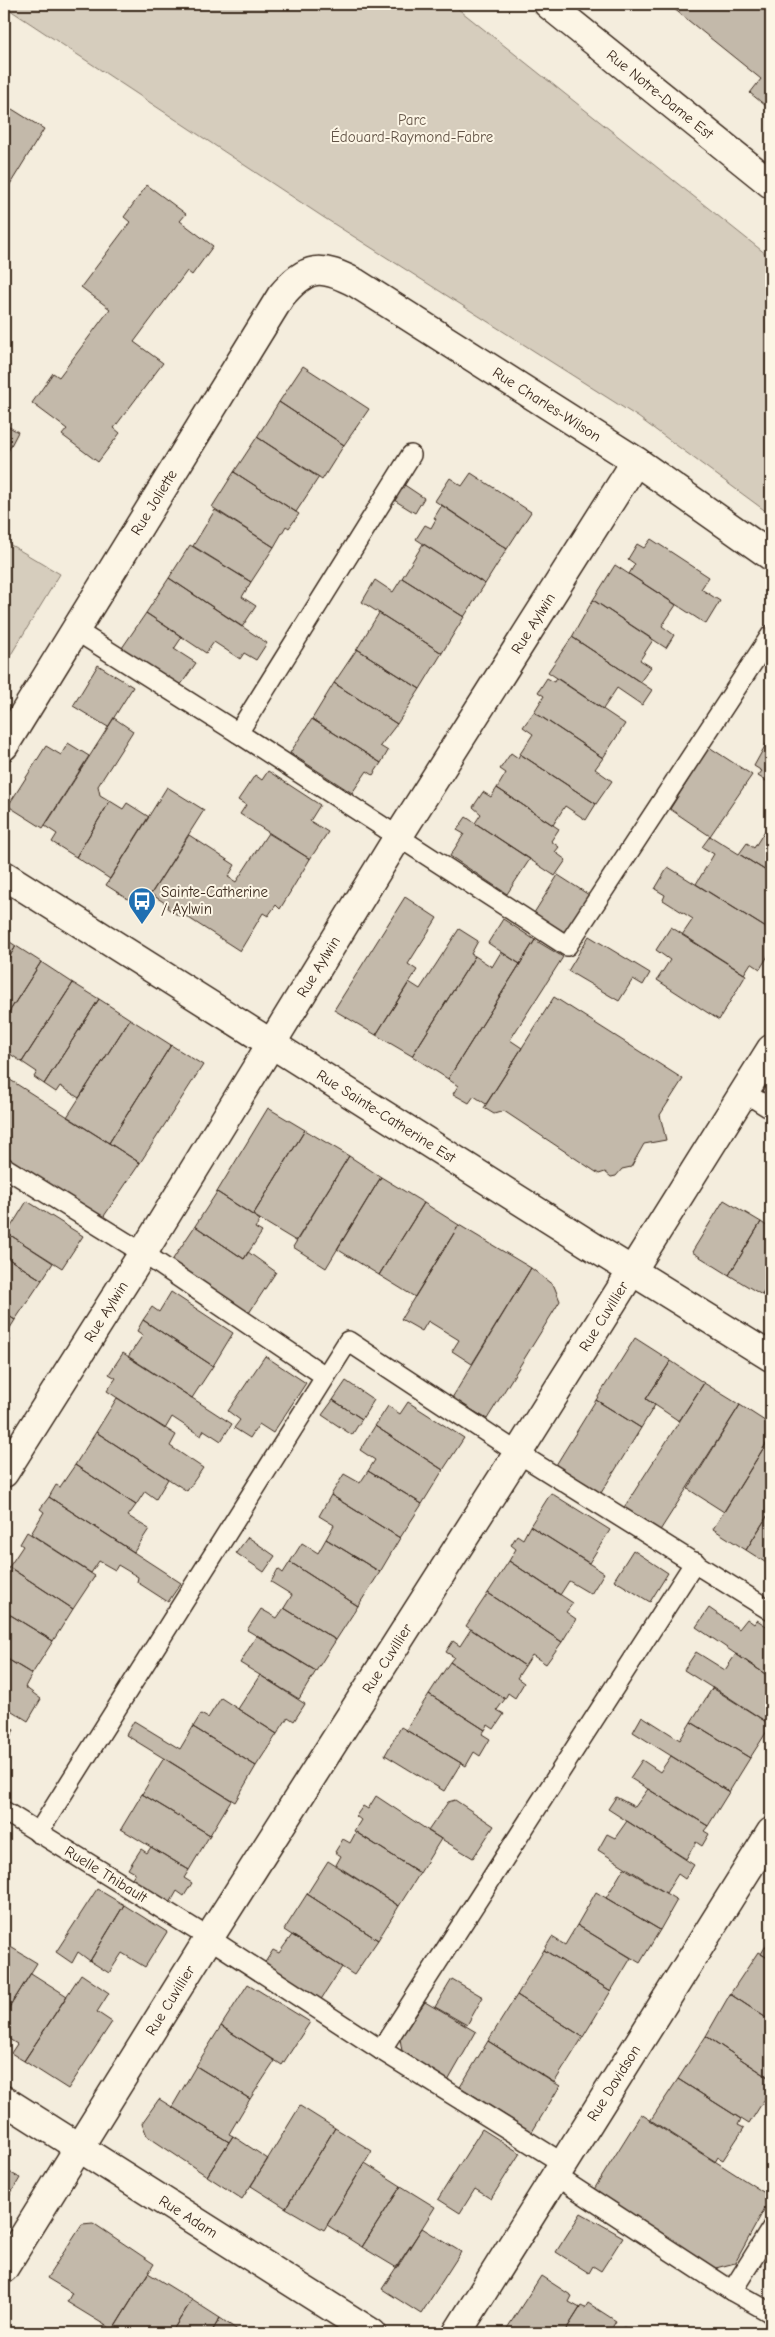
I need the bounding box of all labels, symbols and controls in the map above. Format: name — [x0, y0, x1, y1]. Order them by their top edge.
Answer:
street label: Rue Notre-Dame Est — [603, 46, 718, 143]
park label: Parc Édouard-Raymond-Fabre — [331, 111, 494, 146]
street label: Rue Charles-Wilson — [489, 363, 605, 446]
street label: Rue Joliette — [127, 466, 181, 539]
street label: Rue Aylwin — [507, 590, 559, 657]
place label: Sainte-Catherine / Aylwin — [161, 883, 269, 918]
bus stop icon: Sainte-Catherine / Aylwin — [127, 886, 157, 925]
street label: Rue Aylwin — [293, 933, 344, 1001]
street label: Rue Sainte-Catherine Est — [313, 1066, 460, 1167]
street label: Rue Aylwin — [80, 1278, 132, 1345]
street label: Rue Cuvillier — [575, 1278, 632, 1355]
street label: Rue Cuvillier — [358, 1620, 416, 1697]
street label: Ruelle Thibault — [61, 1842, 151, 1907]
street label: Rue Cuvillier — [142, 1962, 199, 2039]
street label: Rue Davidson — [583, 2042, 644, 2124]
street label: Rue Adam — [155, 2191, 221, 2242]

